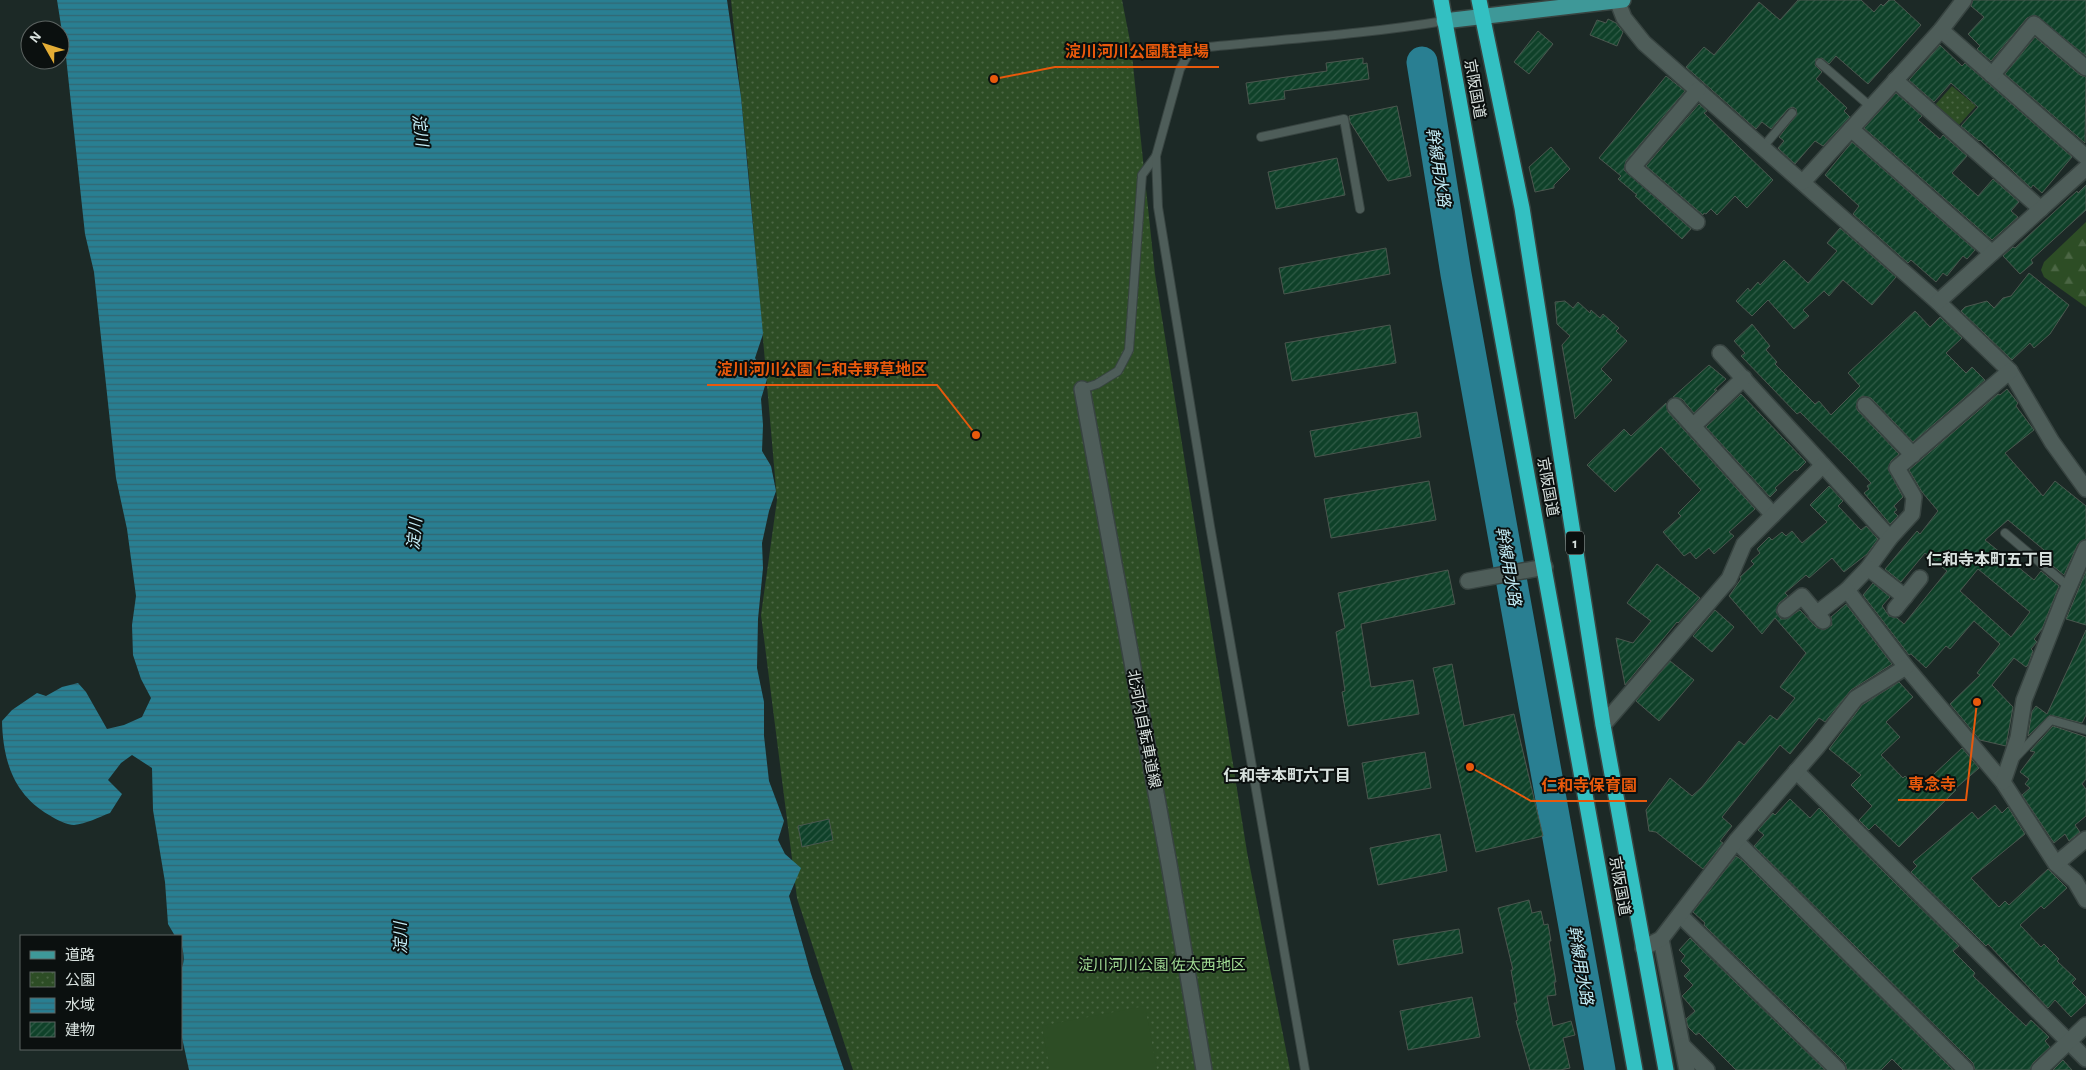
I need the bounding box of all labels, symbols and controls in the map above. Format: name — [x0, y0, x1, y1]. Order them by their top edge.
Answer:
north arrow — [20, 20, 70, 70]
text: N — [27, 29, 44, 46]
callout: 淀川河川公園駐車場 — [1055, 36, 1219, 67]
text: 淀川河川公園駐車場 — [1065, 43, 1209, 60]
street label: 京阪国道 — [1462, 58, 1488, 120]
water label: 淀川 — [410, 113, 431, 149]
water label: 幹線用水路 — [1424, 126, 1453, 210]
callout: 淀川河川公園 仁和寺野草地区 — [707, 354, 937, 385]
text: 淀川河川公園 仁和寺野草地区 — [717, 361, 927, 378]
street label: 京阪国道 — [1535, 456, 1561, 518]
water label: 淀川 — [405, 515, 425, 551]
water label: 幹線用水路 — [1493, 525, 1524, 609]
road number: 1 — [1566, 532, 1584, 554]
district label: 仁和寺本町五丁目 — [1926, 551, 2054, 568]
street label: 北河内自転車道線 — [1125, 668, 1164, 789]
district label: 仁和寺本町六丁目 — [1223, 767, 1351, 784]
callout: 専念寺 — [1898, 769, 1966, 800]
callout: 仁和寺保育園 — [1531, 770, 1647, 801]
text: 専念寺 — [1908, 776, 1956, 793]
text: 仁和寺保育園 — [1541, 777, 1637, 794]
street label: 京阪国道 — [1607, 855, 1633, 917]
water label: 淀川 — [392, 920, 409, 954]
water label: 幹線用水路 — [1565, 924, 1596, 1008]
legend — [20, 935, 182, 1050]
text: 道路 — [65, 947, 95, 963]
park label: 淀川河川公園 佐太西地区 — [1078, 957, 1246, 973]
text: 公園 — [65, 972, 95, 988]
text: 水域 — [65, 997, 95, 1013]
text: 建物 — [65, 1022, 95, 1038]

